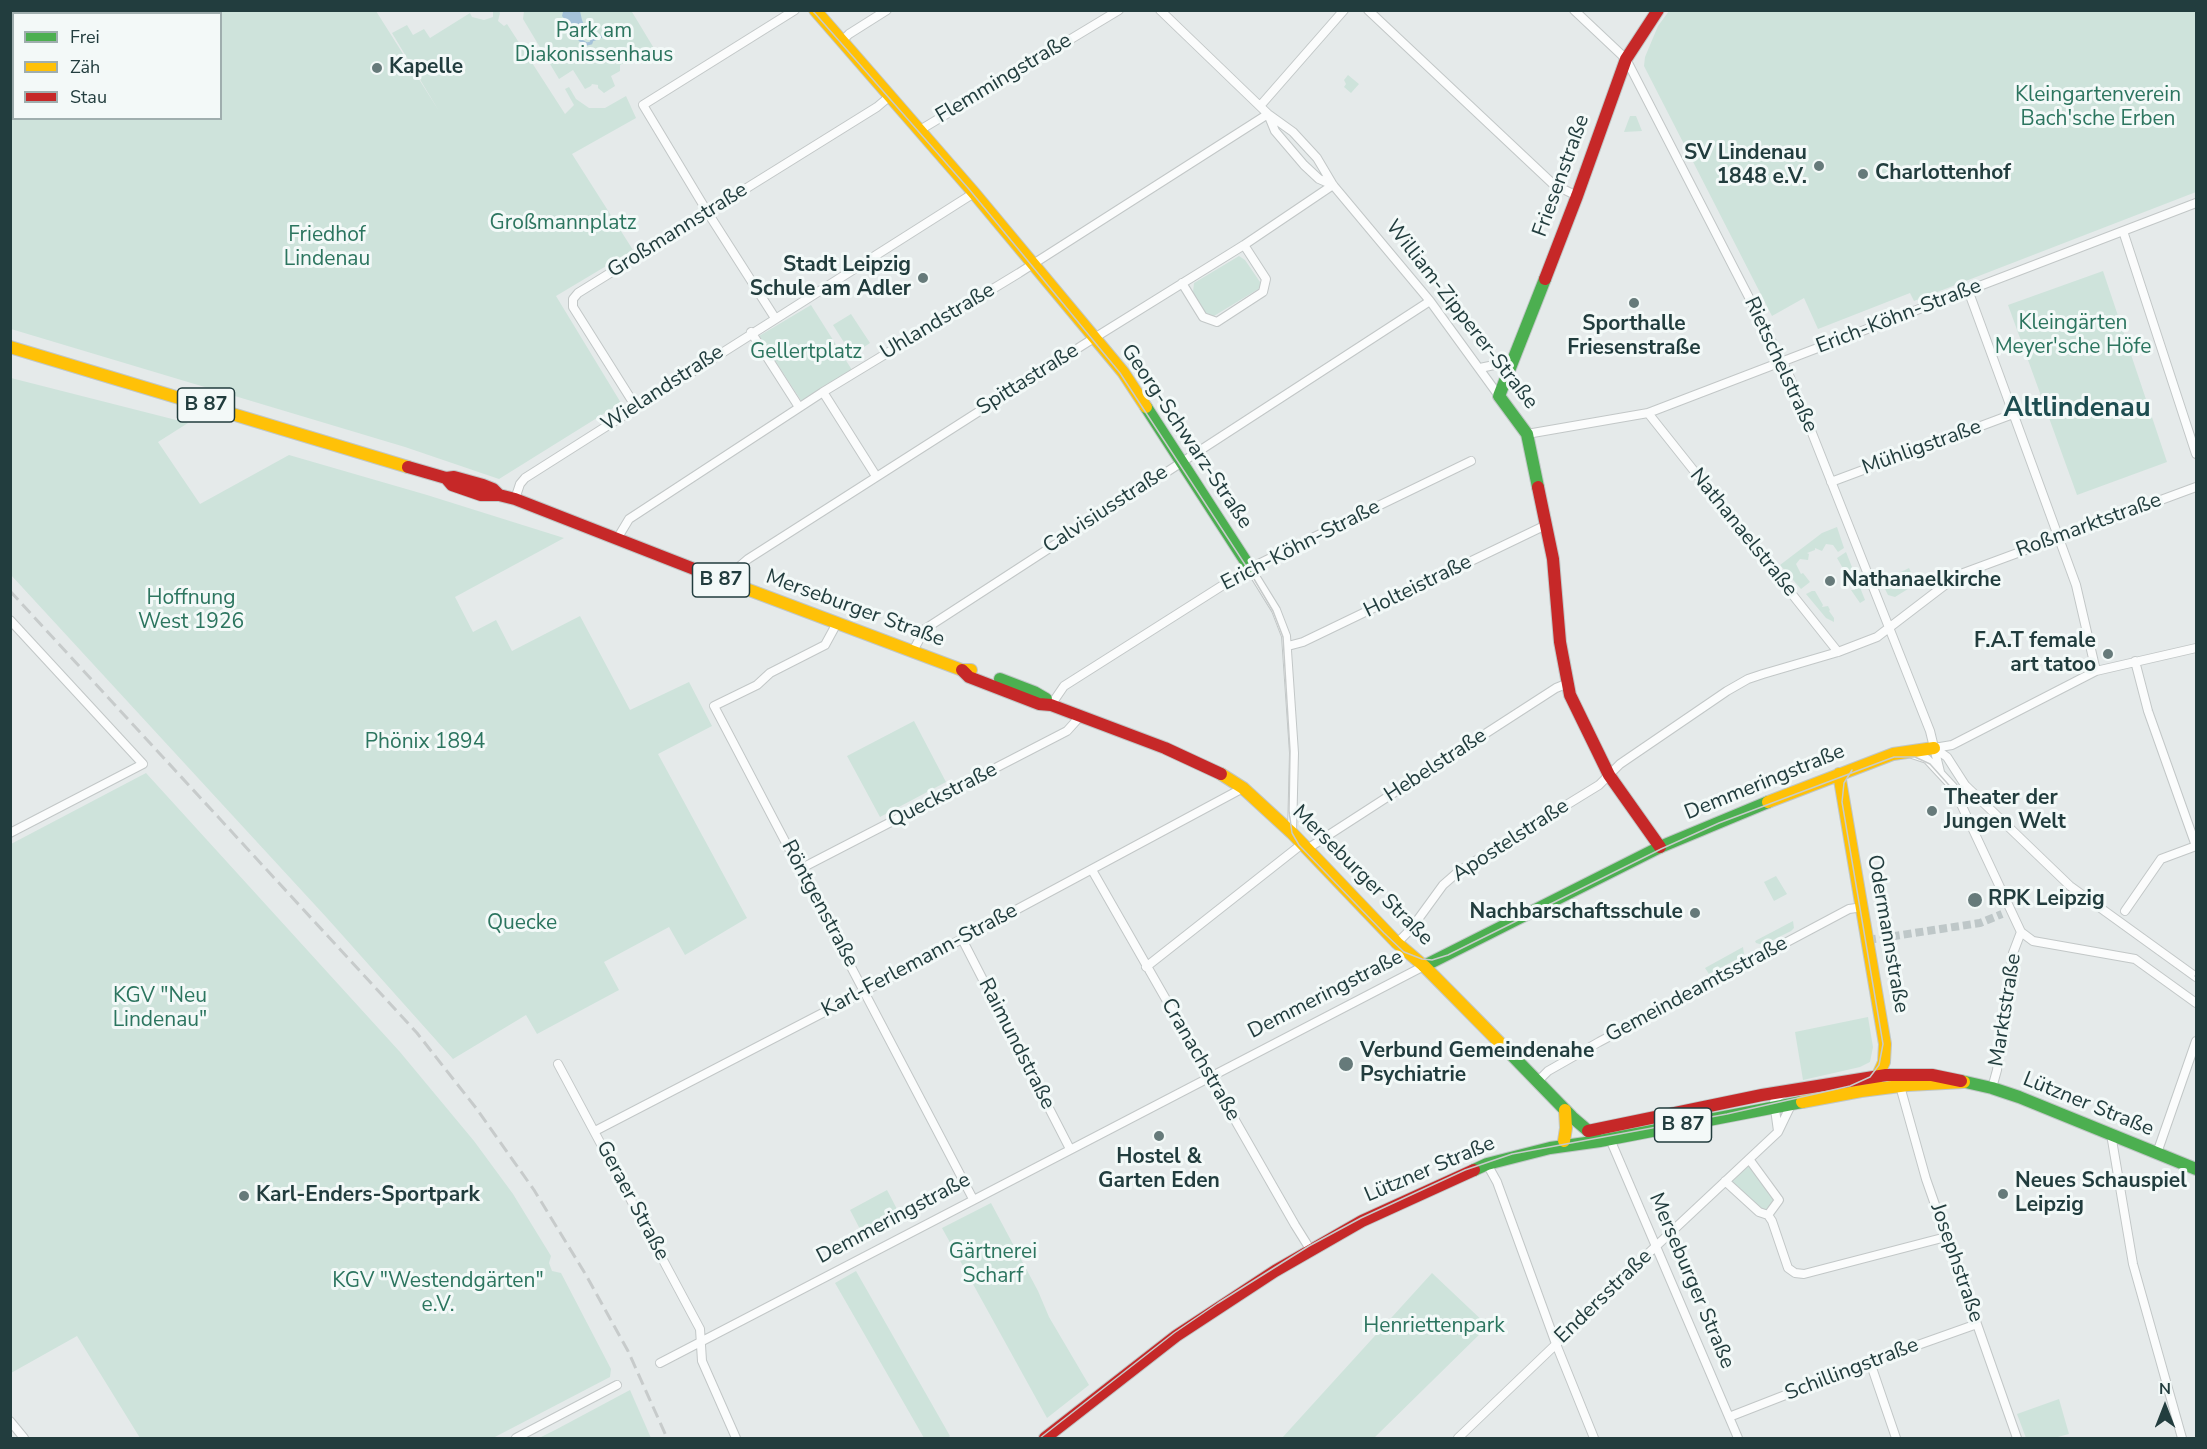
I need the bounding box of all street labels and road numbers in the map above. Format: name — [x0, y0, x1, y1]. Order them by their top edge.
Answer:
street label: Flemmingstraße — [932, 29, 1076, 129]
street label: Friesenstraße — [1528, 112, 1596, 240]
street label: Großmannstraße — [603, 178, 753, 284]
street label: William-Zipperer-Straße — [1379, 215, 1543, 415]
street label: Erich-Köhn-Straße — [1813, 274, 1985, 360]
street label: Uhlandstraße — [876, 278, 1000, 366]
street label: Rietschelstraße — [1738, 293, 1822, 437]
street label: Spittastraße — [972, 339, 1084, 421]
street label: Wielandstraße — [597, 340, 729, 438]
street label: Georg-Schwarz-Straße — [1115, 340, 1257, 534]
road number: B 87 — [178, 388, 234, 422]
street label: Mühligstraße — [1859, 415, 1985, 481]
street label: Calvisiusstraße — [1039, 460, 1173, 560]
street label: Nathanaelstraße — [1684, 464, 1802, 602]
street label: Roßmarktstraße — [2013, 488, 2165, 564]
street label: Erich-Köhn-Straße — [1217, 495, 1385, 597]
street label: Holteistraße — [1360, 550, 1476, 624]
road number: B 87 — [692, 563, 750, 597]
street label: Merseburger Straße — [762, 565, 948, 653]
street label: Hebelstraße — [1380, 724, 1492, 808]
street label: Demmeringstraße — [1681, 739, 1849, 827]
street label: Queckstraße — [884, 758, 1002, 834]
street label: Apostelstraße — [1448, 794, 1574, 888]
street label: Merseburger Straße — [1286, 800, 1438, 952]
street label: Röntgenstraße — [775, 836, 863, 972]
street label: Odermannstraße — [1861, 853, 1913, 1015]
street label: Karl-Ferlemann-Straße — [818, 899, 1022, 1023]
street label: Gemeindeamtsstraße — [1602, 931, 1792, 1049]
street label: Demmeringstraße — [1244, 945, 1408, 1045]
street label: Marktstraße — [1985, 952, 2027, 1068]
street label: Raimundstraße — [972, 974, 1060, 1114]
street label: Cranachstraße — [1155, 994, 1245, 1126]
street label: Lützner Straße — [2019, 1067, 2157, 1143]
road number: B 87 — [1654, 1108, 1712, 1142]
street label: Lützner Straße — [1361, 1131, 1499, 1209]
street label: Geraer Straße — [590, 1137, 674, 1265]
street label: Demmeringstraße — [813, 1168, 975, 1270]
street label: Merseburger Straße — [1643, 1189, 1739, 1373]
street label: Josephstraße — [1924, 1200, 1988, 1326]
street label: Endersstraße — [1550, 1244, 1658, 1350]
street label: Schillingstraße — [1782, 1333, 1922, 1407]

